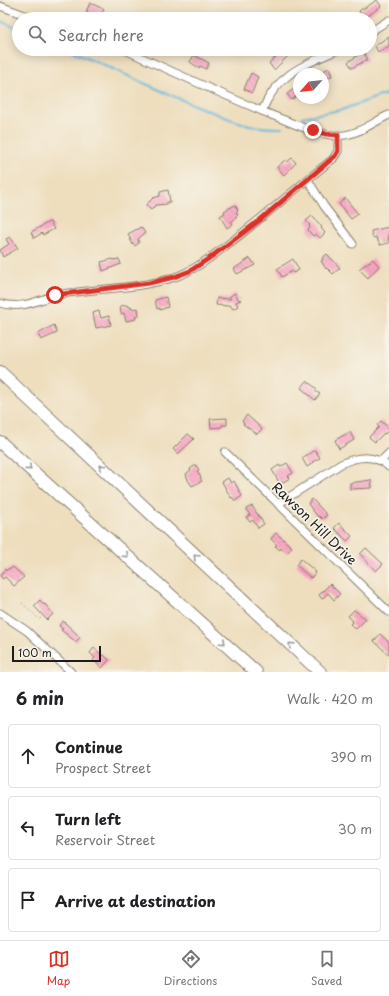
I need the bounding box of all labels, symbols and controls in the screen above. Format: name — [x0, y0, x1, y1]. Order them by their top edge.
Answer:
search box — [12, 12, 377, 56]
icon: search — [26, 23, 48, 45]
text: Search here — [58, 23, 144, 46]
north arrow — [293, 68, 329, 104]
route end — [304, 121, 322, 139]
route start — [46, 286, 64, 304]
one-way arrow — [25, 463, 32, 470]
one-way arrow — [99, 465, 107, 472]
street label: Rawson Hill Drive — [268, 477, 362, 569]
one-way arrow — [121, 550, 129, 558]
one-way arrow — [193, 554, 201, 561]
one-way arrow — [218, 637, 226, 644]
one-way arrow — [288, 643, 296, 650]
scale bar — [12, 644, 101, 663]
text: 100 m — [18, 644, 52, 661]
text: 6 min — [16, 685, 64, 711]
text: Walk · 420 m — [287, 689, 373, 708]
text: Continue — [55, 735, 123, 758]
icon: ahead — [17, 745, 39, 767]
text: 390 m — [330, 747, 372, 766]
text: Prospect Street — [55, 758, 151, 777]
text: Turn left — [55, 807, 121, 830]
icon: left — [17, 817, 39, 839]
text: 30 m — [338, 819, 372, 838]
text: Reservoir Street — [55, 830, 155, 849]
icon: arrive — [17, 889, 39, 911]
text: Arrive at destination — [55, 889, 216, 912]
tab: Map — [47, 948, 70, 989]
tab: Directions — [164, 948, 217, 989]
tab: Saved — [311, 948, 342, 989]

